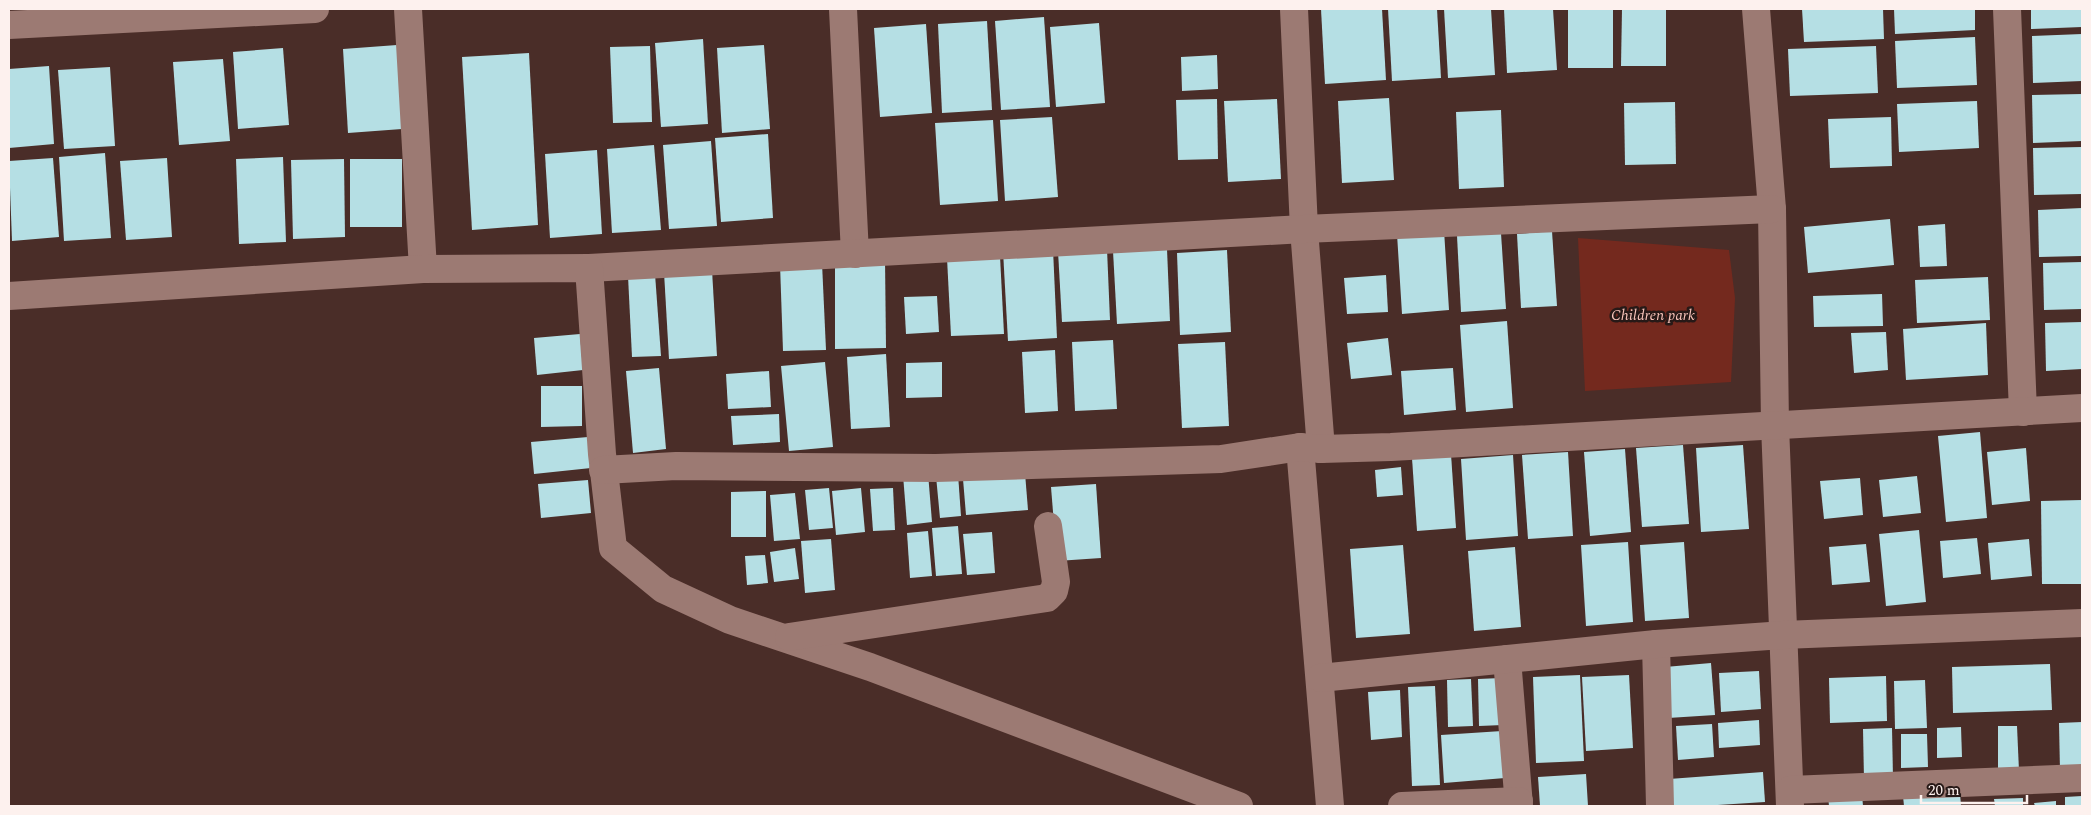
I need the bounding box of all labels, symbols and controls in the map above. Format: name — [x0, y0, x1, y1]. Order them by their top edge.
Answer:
park label: Children park — [1611, 304, 1695, 327]
scale bar — [1921, 772, 2027, 804]
text: 20 m — [1928, 779, 1960, 802]

